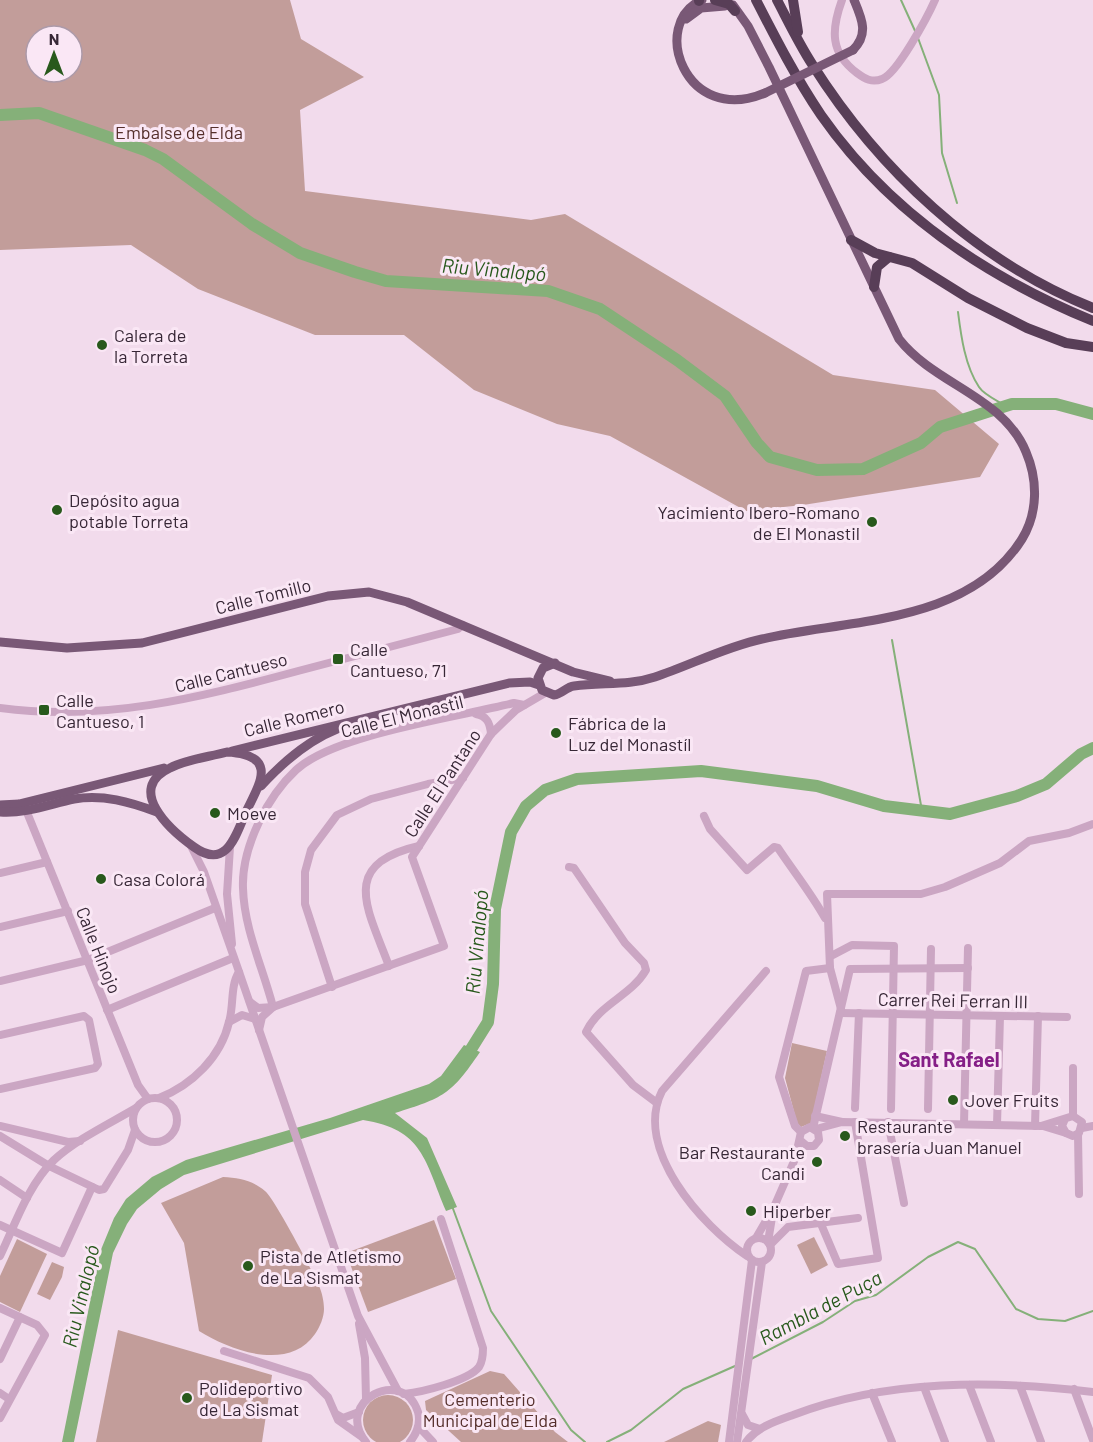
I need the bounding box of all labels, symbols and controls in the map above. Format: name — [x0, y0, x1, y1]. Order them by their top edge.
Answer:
north arrow — [24, 24, 84, 84]
text: N — [49, 29, 59, 48]
park label: Embalse de Elda — [115, 121, 243, 143]
water label: Riu Vinalopó — [441, 252, 547, 286]
place label: Calera de la Torreta — [114, 324, 188, 367]
marker: Calera de la Torreta — [95, 338, 109, 352]
place label: Depósito agua potable Torreta — [69, 489, 188, 532]
place label: Yacimiento Ibero-Romano de El Monastil — [657, 501, 860, 544]
marker: Depósito agua potable Torreta — [50, 503, 64, 517]
marker: Yacimiento Ibero-Romano de El Monastil — [865, 515, 879, 529]
street label: Calle Tomillo — [213, 573, 313, 619]
place label: Calle Cantueso, 71 — [350, 638, 447, 681]
street label: Calle Cantueso — [172, 647, 290, 697]
marker: Calle Cantueso, 71 — [331, 652, 345, 666]
place label: Calle Cantueso, 1 — [56, 689, 144, 732]
street label: Calle El Monastil — [338, 690, 466, 742]
street label: Calle Romero — [241, 695, 347, 741]
marker: Calle Cantueso, 1 — [37, 703, 51, 717]
place label: Fábrica de la Luz del Monastíl — [568, 712, 691, 755]
street label: Calle El Pantano — [399, 725, 485, 841]
marker: Fábrica de la Luz del Monastíl — [549, 726, 563, 740]
place label: Moeve — [227, 802, 277, 824]
marker: Moeve — [208, 806, 222, 820]
place label: Casa Colorá — [113, 868, 205, 890]
marker: Casa Colorá — [94, 872, 108, 886]
water label: Riu Vinalopó — [459, 889, 493, 995]
street label: Calle Hinojo — [72, 903, 126, 997]
street label: Carrer Rei Ferran III — [878, 988, 1028, 1012]
district label: Sant Rafael — [898, 1047, 1000, 1071]
place label: Jover Fruits — [965, 1089, 1059, 1111]
marker: Jover Fruits — [946, 1093, 960, 1107]
place label: Restaurante brasería Juan Manuel — [857, 1115, 1022, 1158]
marker: Restaurante brasería Juan Manuel — [838, 1129, 852, 1143]
place label: Bar Restaurante Candi — [679, 1141, 805, 1184]
marker: Bar Restaurante Candi — [810, 1155, 824, 1169]
place label: Hiperber — [763, 1200, 832, 1222]
marker: Hiperber — [744, 1204, 758, 1218]
water label: Riu Vinalopó — [57, 1242, 103, 1350]
place label: Pista de Atletismo de La Sismat — [260, 1245, 402, 1288]
marker: Pista de Atletismo de La Sismat — [241, 1259, 255, 1273]
water label: Rambla de Puça — [755, 1265, 885, 1349]
place label: Polideportivo de La Sismat — [199, 1377, 303, 1420]
park label: Cementerio Municipal de Elda — [423, 1388, 557, 1431]
marker: Polideportivo de La Sismat — [180, 1391, 194, 1405]

